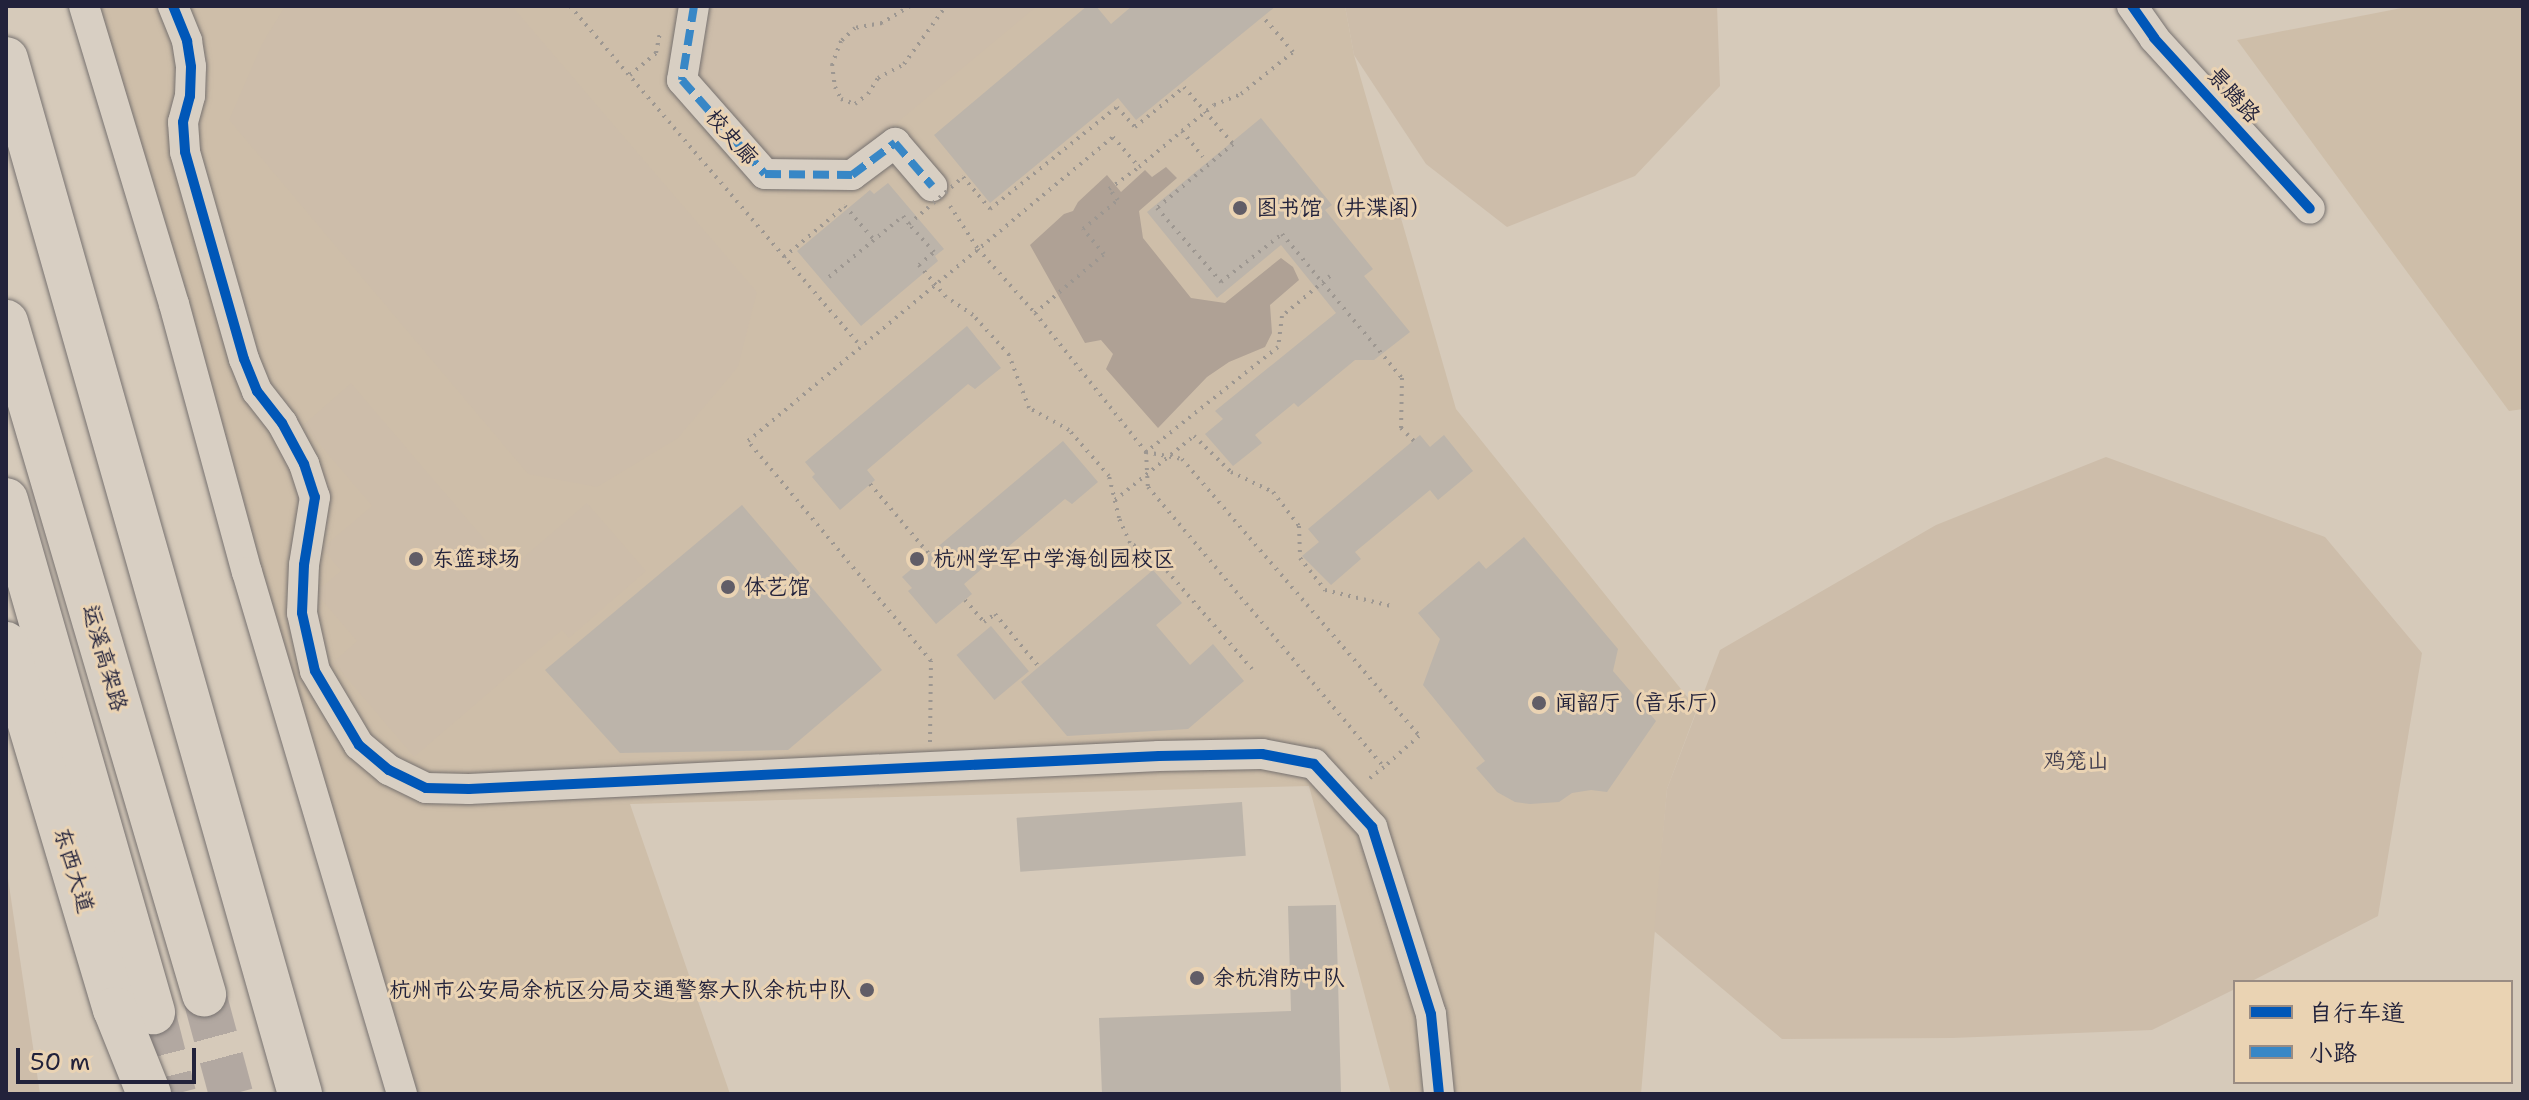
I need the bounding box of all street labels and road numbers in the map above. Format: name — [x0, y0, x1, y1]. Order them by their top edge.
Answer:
street label: 景腾路 — [2202, 62, 2266, 128]
street label: 校史廊 — [700, 103, 764, 171]
street label: 运溪高架路 — [77, 601, 133, 715]
street label: 东西大道 — [49, 824, 99, 916]

